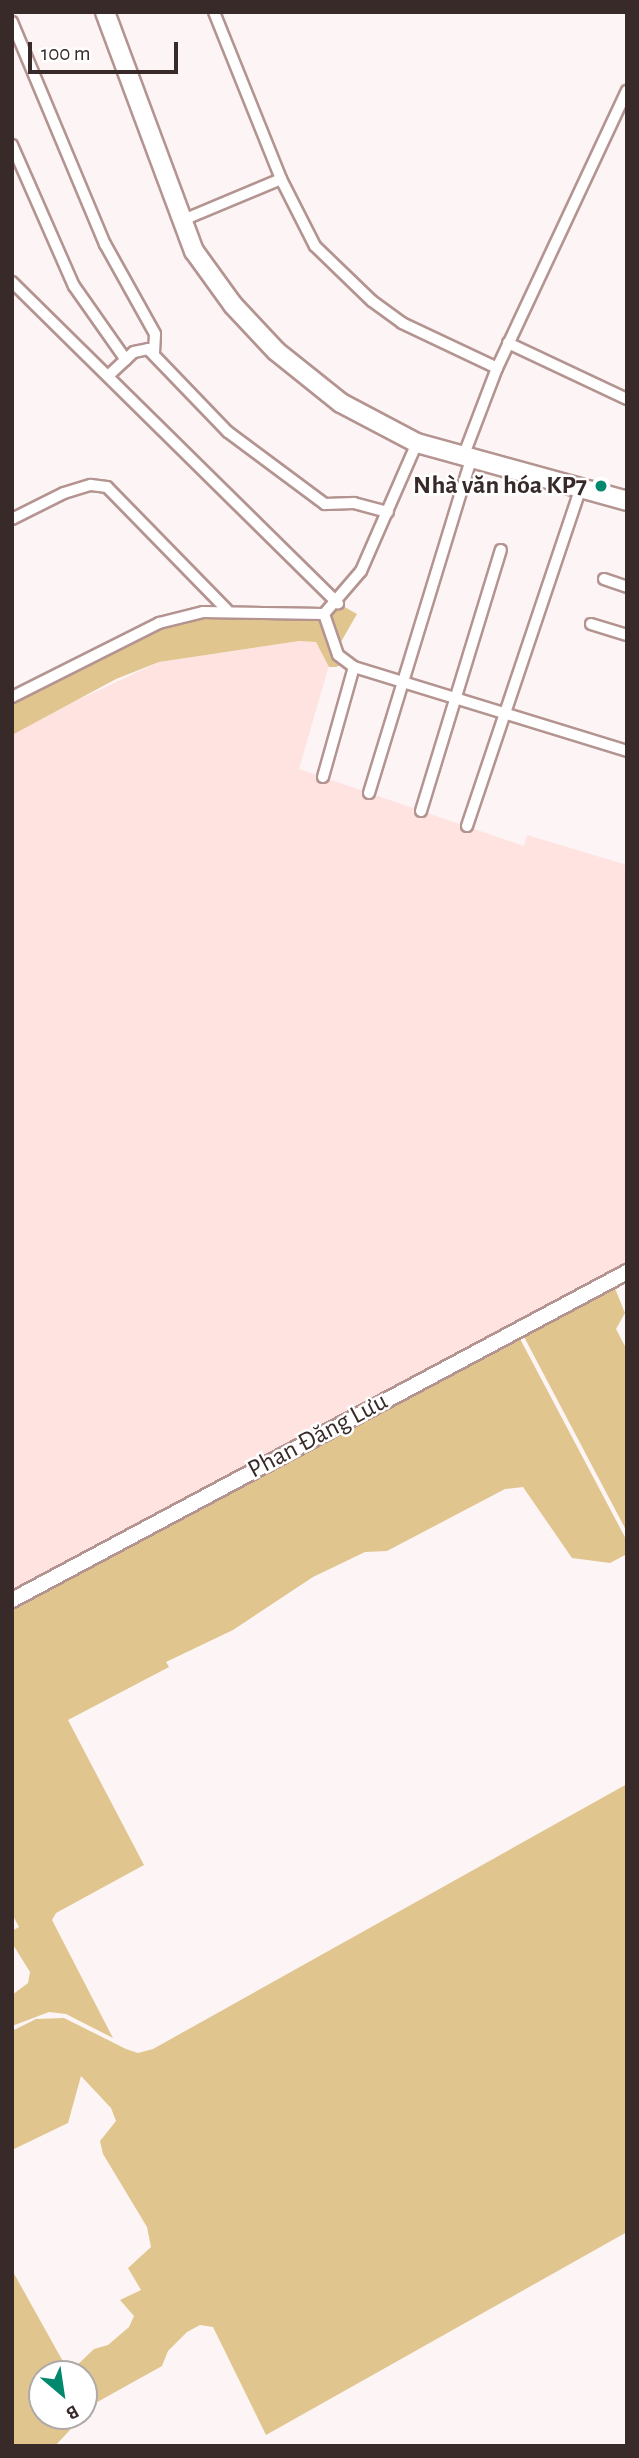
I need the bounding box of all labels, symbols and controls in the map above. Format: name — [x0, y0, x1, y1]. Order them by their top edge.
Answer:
scale bar — [32, 28, 182, 72]
text: 100 m — [41, 43, 91, 64]
place label: Nhà văn hóa KP7 — [413, 470, 587, 502]
marker: Nhà văn hóa KP7 — [593, 478, 609, 494]
street label: Phan Đăng Lưu — [243, 1386, 393, 1486]
north arrow — [28, 2360, 98, 2430]
text: B — [63, 2401, 82, 2423]

